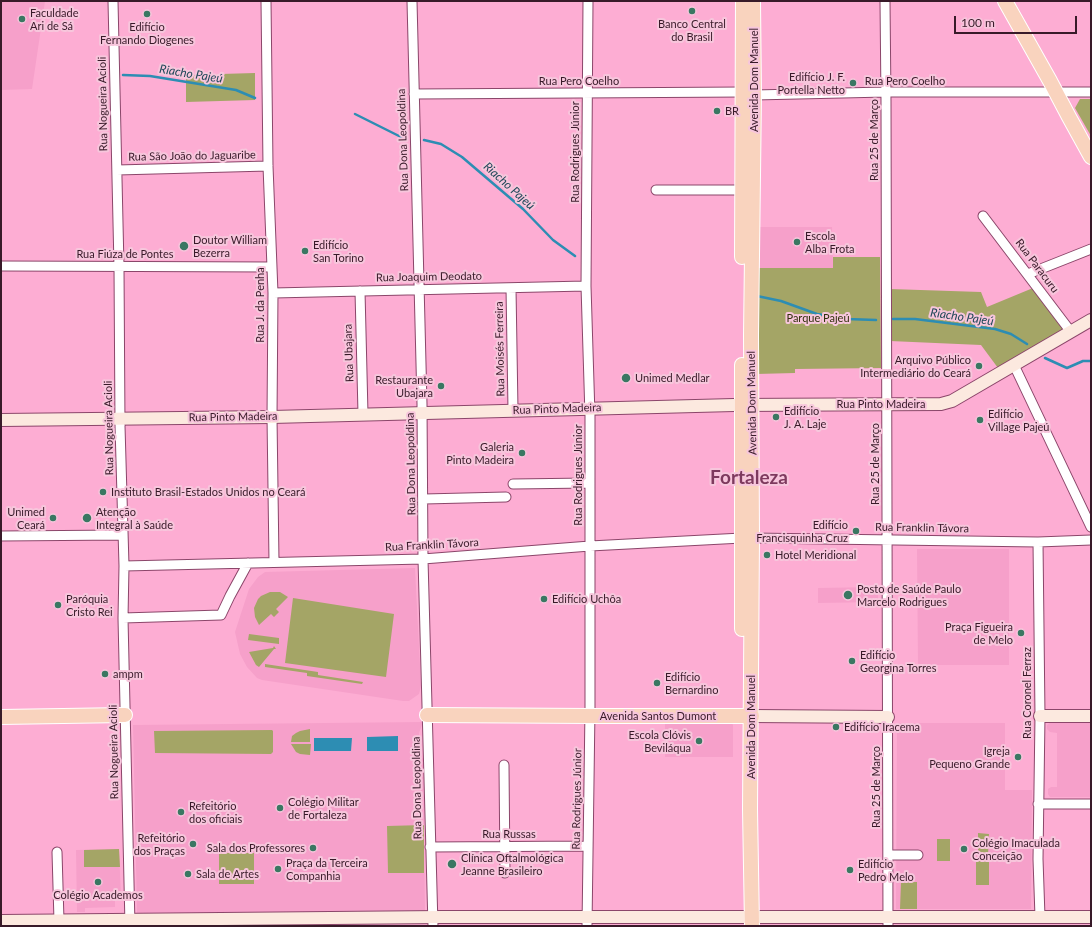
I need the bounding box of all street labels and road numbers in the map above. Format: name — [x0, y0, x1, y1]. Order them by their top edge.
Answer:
street label: Avenida Dom Manuel — [747, 28, 761, 132]
street label: Rua Nogueira Acioli — [96, 57, 110, 151]
street label: Rua Pero Coelho — [539, 74, 619, 88]
street label: Rua Pero Coelho — [865, 74, 945, 88]
street label: Rua Dona Leopoldina — [395, 88, 411, 192]
street label: Rua 25 de Março — [867, 99, 881, 181]
street label: Rua Rodrigues Júnior — [568, 101, 582, 203]
street label: Rua São João do Jaguaribe — [128, 148, 256, 164]
street label: Rua Paracuru — [1013, 237, 1061, 295]
street label: Rua Fiúza de Pontes — [76, 247, 174, 261]
street label: Rua J. da Penha — [253, 267, 267, 343]
street label: Rua Joaquim Deodato — [376, 269, 482, 285]
street label: Rua Moisés Ferreira — [493, 301, 507, 397]
street label: Rua Ubajara — [341, 324, 357, 382]
street label: Avenida Dom Manuel — [744, 351, 760, 455]
street label: Rua Nogueira Acioli — [102, 381, 116, 475]
street label: Rua Pinto Madeira — [837, 397, 925, 411]
street label: Rua Pinto Madeira — [512, 401, 602, 417]
street label: Rua Pinto Madeira — [188, 410, 278, 424]
street label: Rua Dona Leopoldina — [404, 413, 418, 515]
street label: Rua 25 de Março — [868, 423, 882, 505]
street label: Rua Rodrigues Júnior — [571, 424, 585, 526]
street label: Rua Franklin Távora — [875, 521, 969, 535]
street label: Rua Franklin Távora — [385, 536, 479, 554]
street label: Rua Coronel Ferraz — [1020, 647, 1034, 739]
street label: Avenida Dom Manuel — [744, 675, 758, 779]
street label: Rua Nogueira Acioli — [107, 705, 121, 799]
street label: Avenida Santos Dumont — [600, 709, 716, 723]
street label: Rua Dona Leopoldina — [410, 737, 424, 839]
street label: Rua 25 de Março — [869, 746, 883, 828]
street label: Rua Rodrigues Júnior — [570, 748, 584, 850]
street label: Rua Russas — [482, 827, 536, 841]

